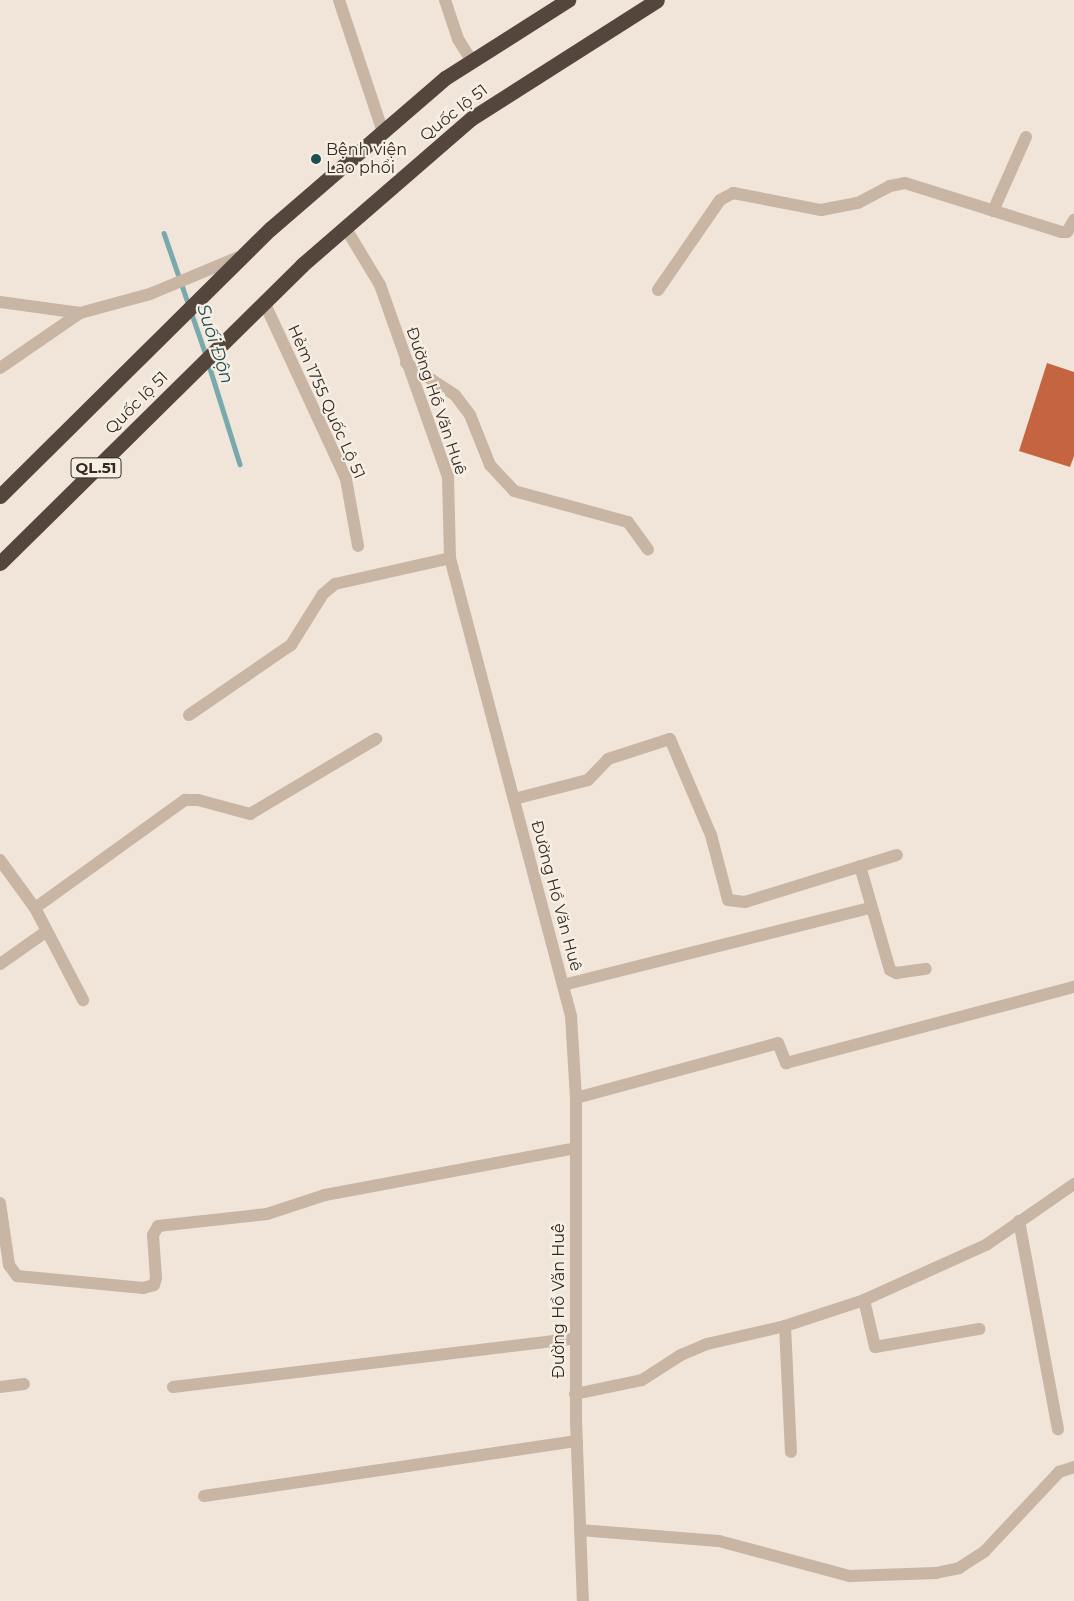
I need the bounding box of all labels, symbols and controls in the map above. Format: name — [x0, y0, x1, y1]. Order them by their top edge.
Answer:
street label: Quốc lộ 51 — [416, 81, 492, 145]
place label: Bệnh viện Lao phổi — [326, 140, 407, 178]
marker: Bệnh viện Lao phổi — [310, 153, 322, 165]
water label: Suối Độn — [192, 301, 238, 387]
street label: Hẻm 1755 Quốc Lộ 51 — [283, 322, 369, 482]
street label: Đường Hồ Văn Huê — [402, 324, 470, 478]
street label: Quốc lộ 51 — [102, 368, 172, 438]
road number: QL.51 — [70, 456, 122, 480]
street label: Đường Hồ Văn Huê — [527, 819, 585, 973]
street label: Đường Hồ Văn Huê — [549, 1223, 569, 1379]

